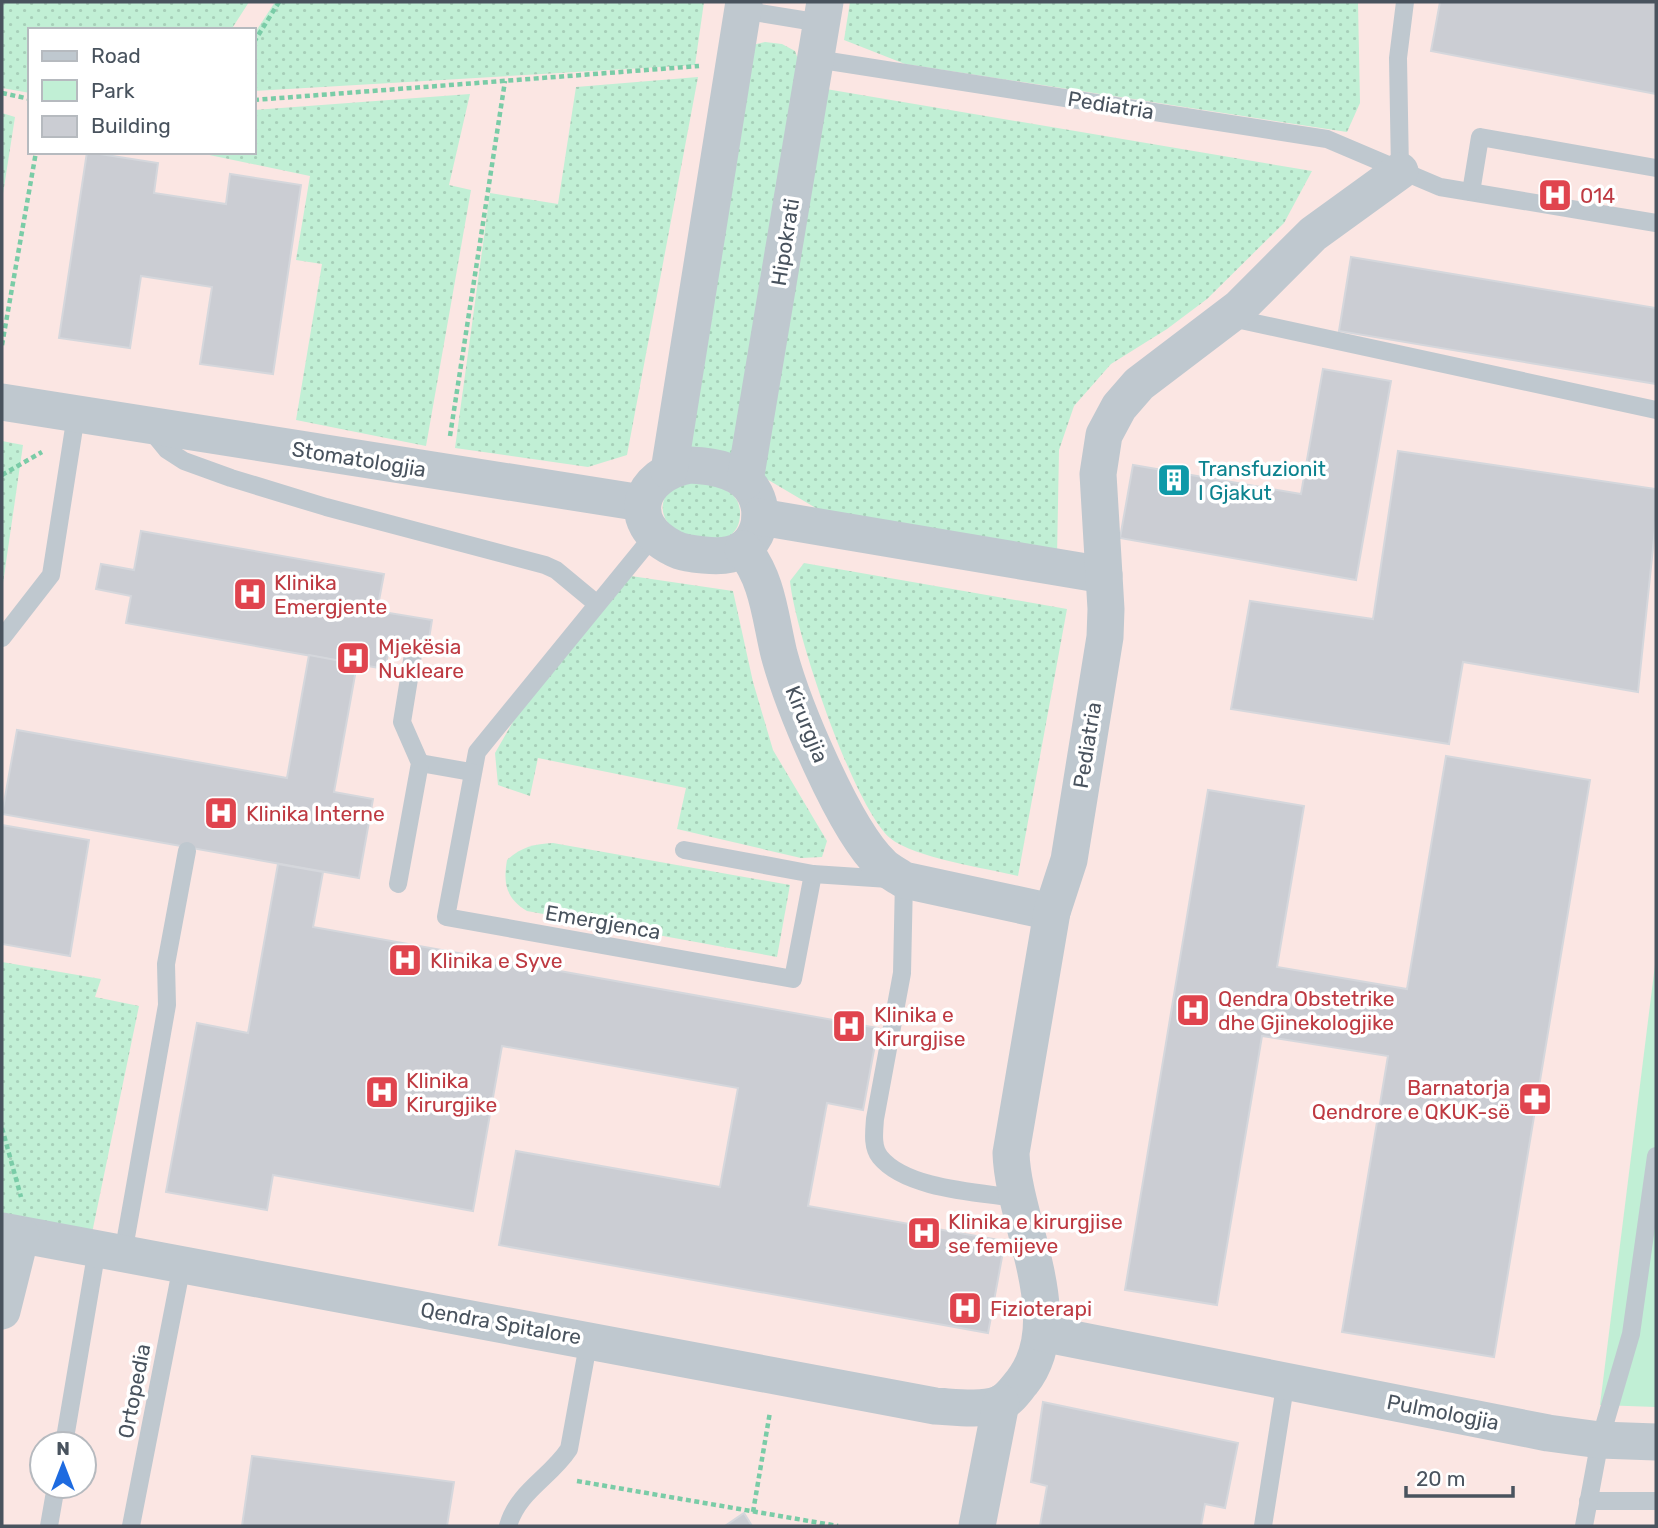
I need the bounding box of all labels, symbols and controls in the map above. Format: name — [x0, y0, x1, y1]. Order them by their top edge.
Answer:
legend — [28, 28, 256, 154]
text: Road — [91, 43, 141, 68]
text: Park — [91, 78, 135, 103]
street label: Pediatria — [1066, 86, 1156, 124]
text: Building — [91, 113, 171, 138]
hospital icon: 014 — [1536, 176, 1574, 214]
place label: 014 — [1580, 183, 1615, 208]
street label: Hipokrati — [766, 197, 804, 287]
street label: Stomatologjia — [290, 436, 428, 482]
place label: Transfuzionit I Gjakut — [1198, 456, 1326, 505]
building icon: Transfuzionit I Gjakut — [1155, 461, 1193, 499]
place label: Klinika Emergjente — [274, 570, 387, 619]
hospital icon: Klinika Emergjente — [231, 575, 269, 613]
place label: Mjekësia Nukleare — [378, 634, 464, 683]
hospital icon: Mjekësia Nukleare — [334, 639, 372, 677]
street label: Kirurgjia — [780, 682, 834, 766]
street label: Pediatria — [1068, 700, 1106, 790]
hospital icon: Klinika Interne — [202, 794, 240, 832]
place label: Klinika Interne — [246, 801, 385, 826]
street label: Emergjenca — [543, 900, 663, 944]
hospital icon: Klinika e Syve — [386, 941, 424, 979]
place label: Klinika e Syve — [430, 948, 563, 973]
place label: Qendra Obstetrike dhe Gjinekologjike — [1218, 986, 1394, 1035]
hospital icon: Qendra Obstetrike dhe Gjinekologjike — [1174, 991, 1212, 1029]
place label: Klinika e Kirurgjise — [874, 1002, 966, 1051]
hospital icon: Klinika e Kirurgjise — [830, 1007, 868, 1045]
place label: Klinika Kirurgjike — [406, 1068, 497, 1117]
hospital icon: Klinika Kirurgjike — [363, 1073, 401, 1111]
place label: Barnatorja Qendrore e QKUK-së — [1312, 1075, 1510, 1124]
pharmacy icon: Barnatorja Qendrore e QKUK-së — [1516, 1080, 1554, 1118]
place label: Klinika e kirurgjise se femijeve — [948, 1209, 1123, 1258]
hospital icon: Klinika e kirurgjise se femijeve — [905, 1214, 943, 1252]
hospital icon: Fizioterapi — [946, 1289, 984, 1327]
place label: Fizioterapi — [990, 1296, 1092, 1321]
street label: Qendra Spitalore — [419, 1297, 583, 1349]
street label: Ortopedia — [113, 1342, 155, 1440]
street label: Pulmologjia — [1385, 1389, 1501, 1435]
north arrow — [28, 1430, 98, 1500]
text: N — [56, 1437, 70, 1460]
scale bar — [1406, 1454, 1513, 1498]
text: 20 m — [1416, 1466, 1465, 1491]

